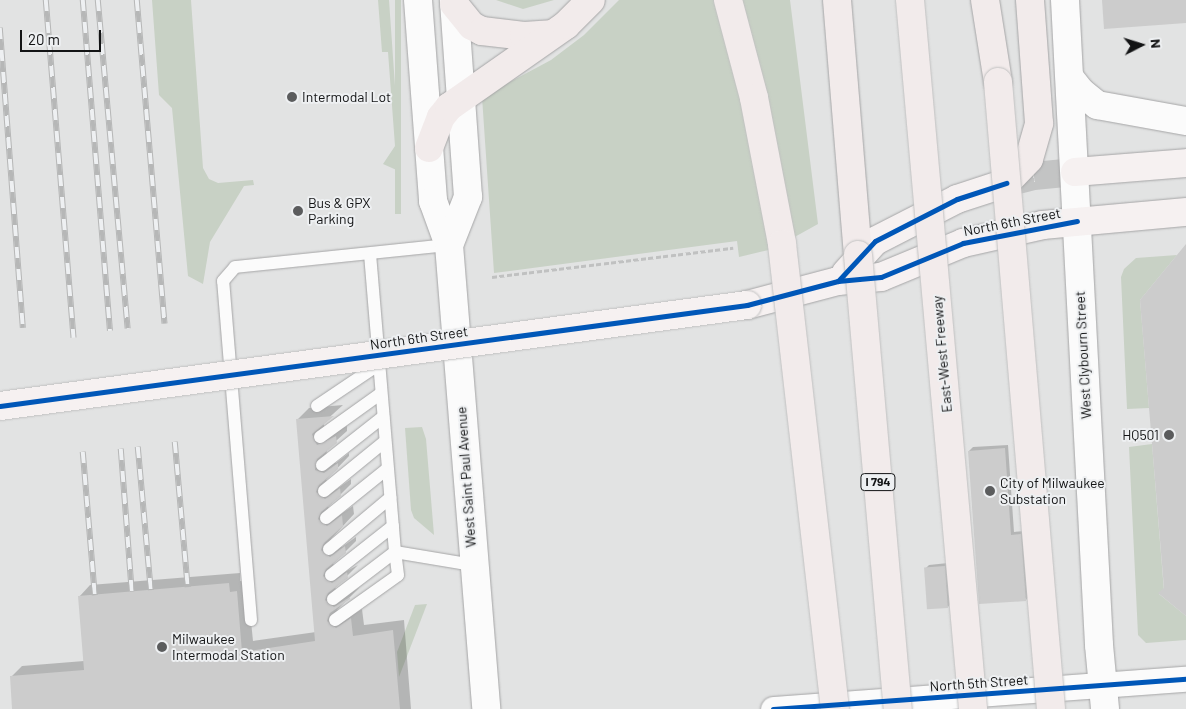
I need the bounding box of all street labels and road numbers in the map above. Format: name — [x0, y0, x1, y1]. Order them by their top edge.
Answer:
street label: North 6th Street — [962, 204, 1062, 240]
street label: West Clybourn Street — [1071, 291, 1095, 419]
street label: East-West Freeway — [929, 295, 955, 413]
street label: North 6th Street — [369, 323, 469, 353]
street label: West Saint Paul Avenue — [453, 406, 479, 548]
road number: I 794 — [859, 472, 897, 492]
street label: North 5th Street — [929, 671, 1029, 695]

